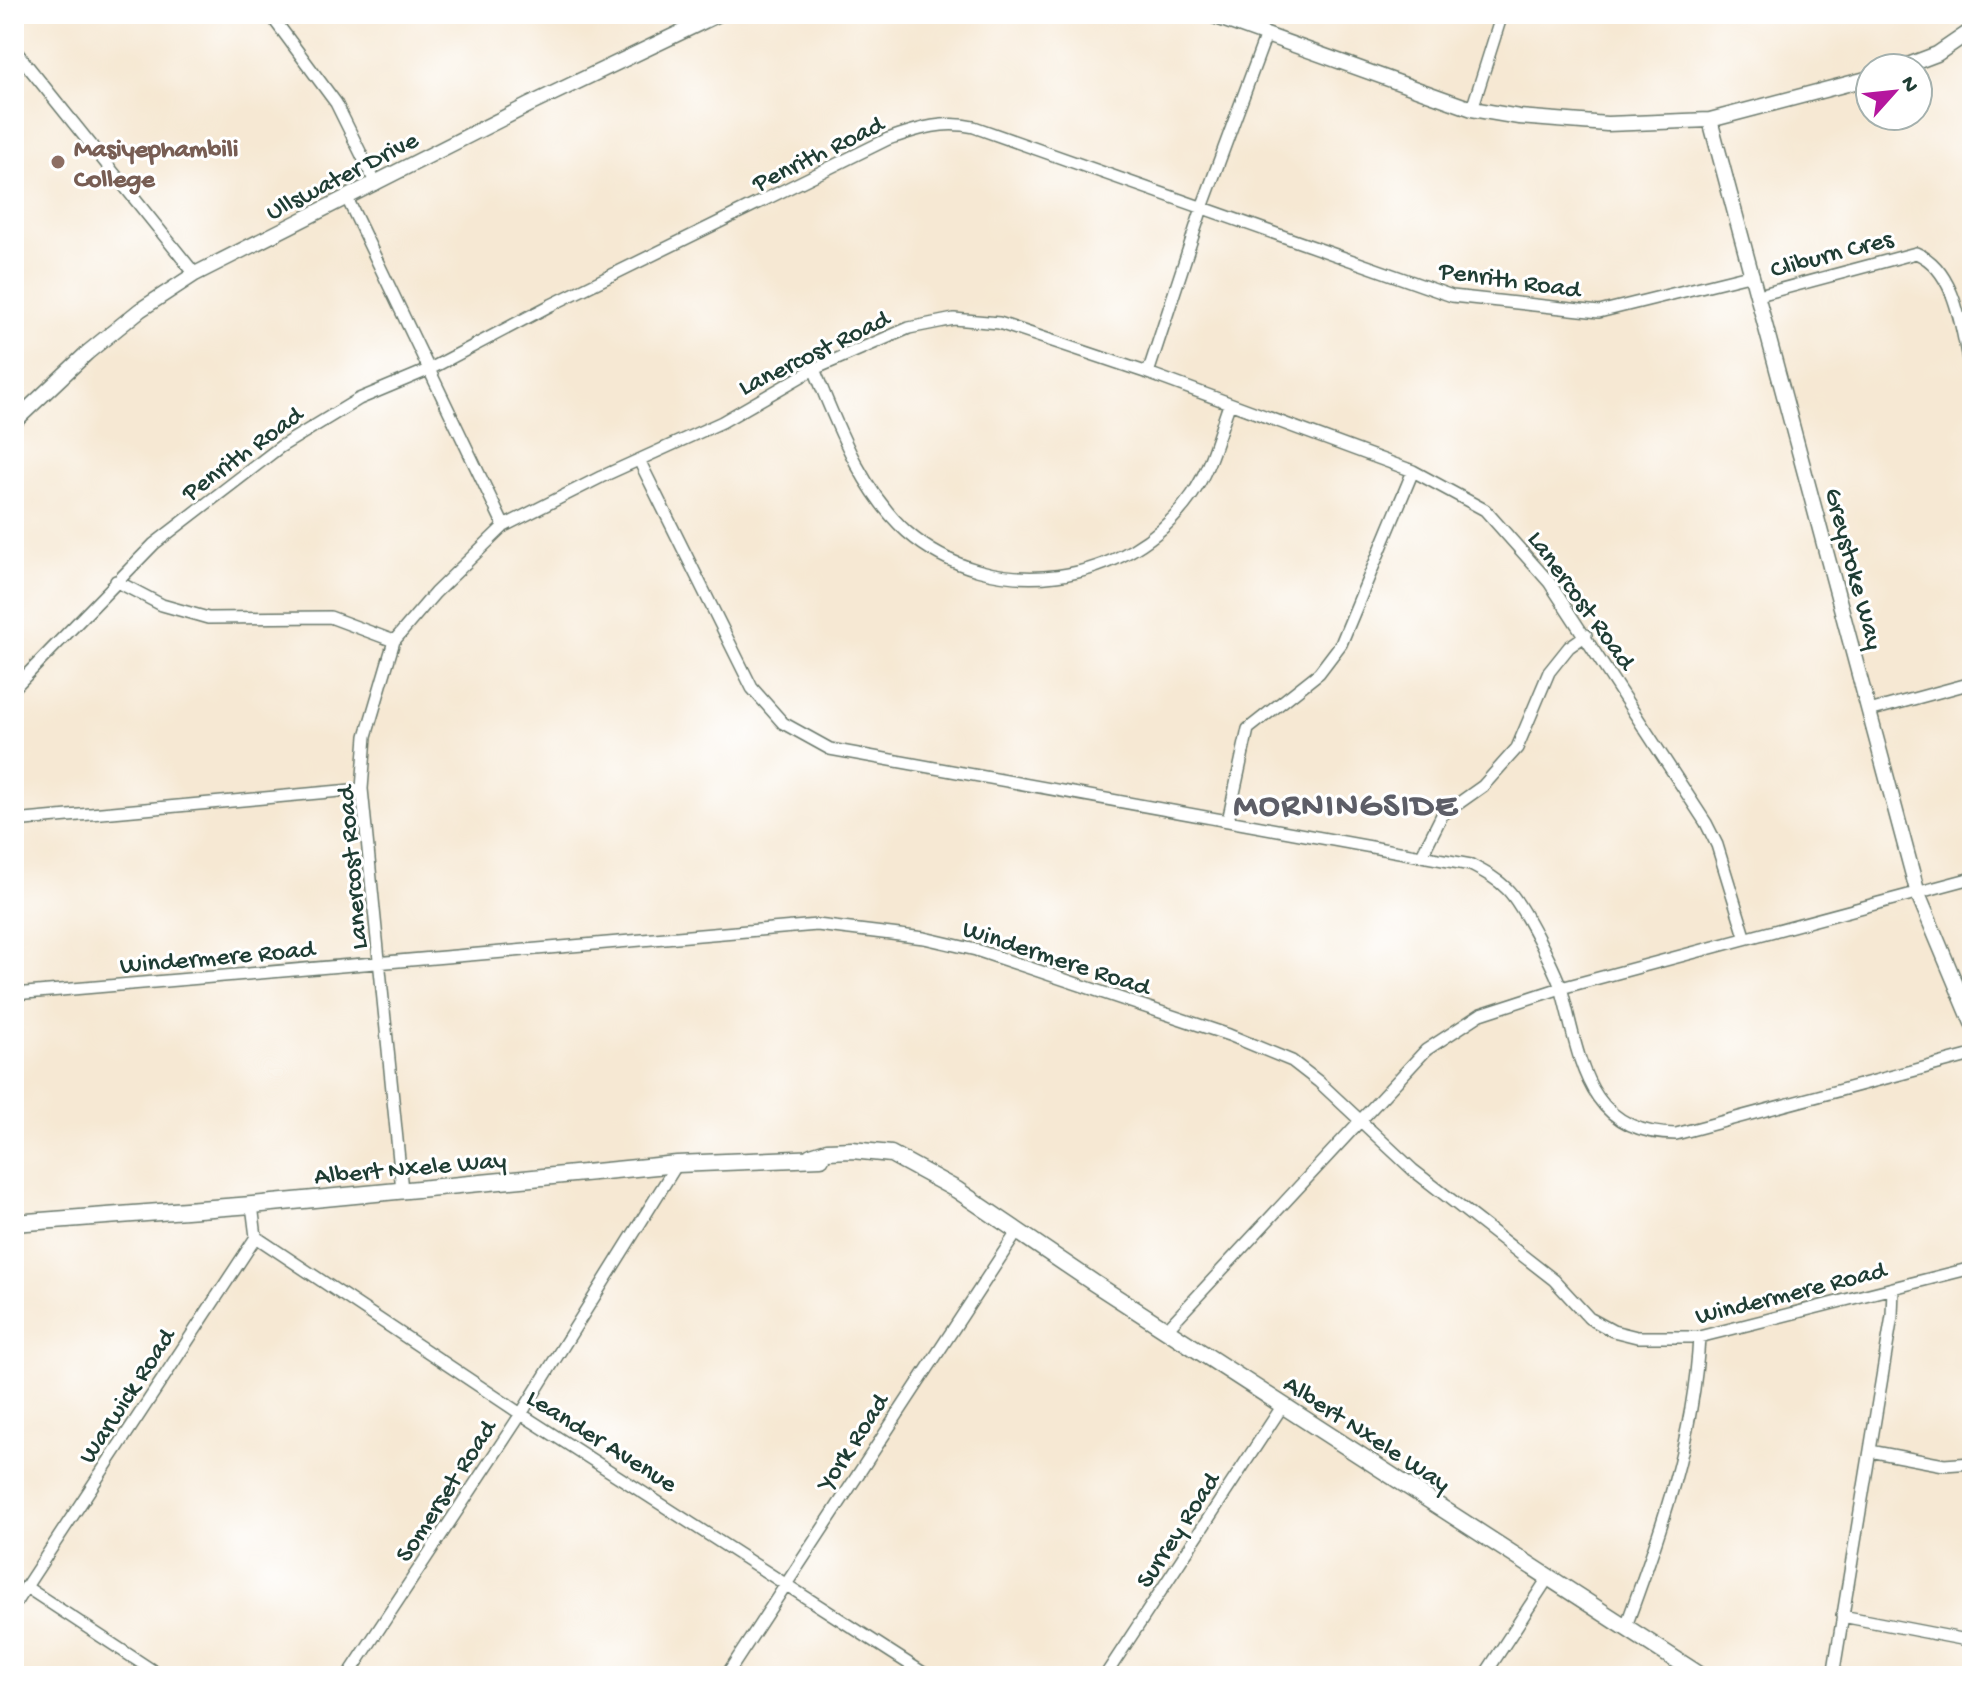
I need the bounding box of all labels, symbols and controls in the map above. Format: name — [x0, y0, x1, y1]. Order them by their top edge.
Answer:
north arrow — [1854, 52, 1934, 132]
text: N — [1893, 72, 1923, 97]
street label: Penrith Road — [747, 110, 891, 202]
street label: Ullswater Drive — [262, 126, 425, 230]
place label: Masiyephambili College — [74, 136, 238, 197]
marker: Masiyephambili College — [49, 153, 67, 171]
street label: Cliburn Cres — [1768, 225, 1898, 288]
street label: Penrith Road — [1436, 257, 1584, 308]
street label: Lanercost Road — [734, 304, 897, 405]
street label: Penrith Road — [176, 400, 312, 511]
street label: Greystoke Way — [1815, 485, 1888, 654]
street label: Lanercost Road — [1519, 526, 1641, 679]
street label: Lanercost Road — [332, 783, 377, 951]
district label: MORNINGSIDE — [1233, 788, 1459, 828]
street label: Windermere Road — [958, 915, 1155, 1006]
street label: Windermere Road — [119, 935, 318, 983]
street label: Albert Nxele Way — [313, 1147, 508, 1194]
street label: Windermere Road — [1693, 1256, 1891, 1334]
street label: Warwick Road — [74, 1323, 185, 1471]
street label: Albert Nxele Way — [1276, 1370, 1455, 1501]
street label: Leander Avenue — [519, 1384, 682, 1502]
street label: York Road — [811, 1388, 898, 1499]
street label: Somerset Road — [390, 1414, 506, 1569]
street label: Surrey Road — [1131, 1466, 1230, 1595]

